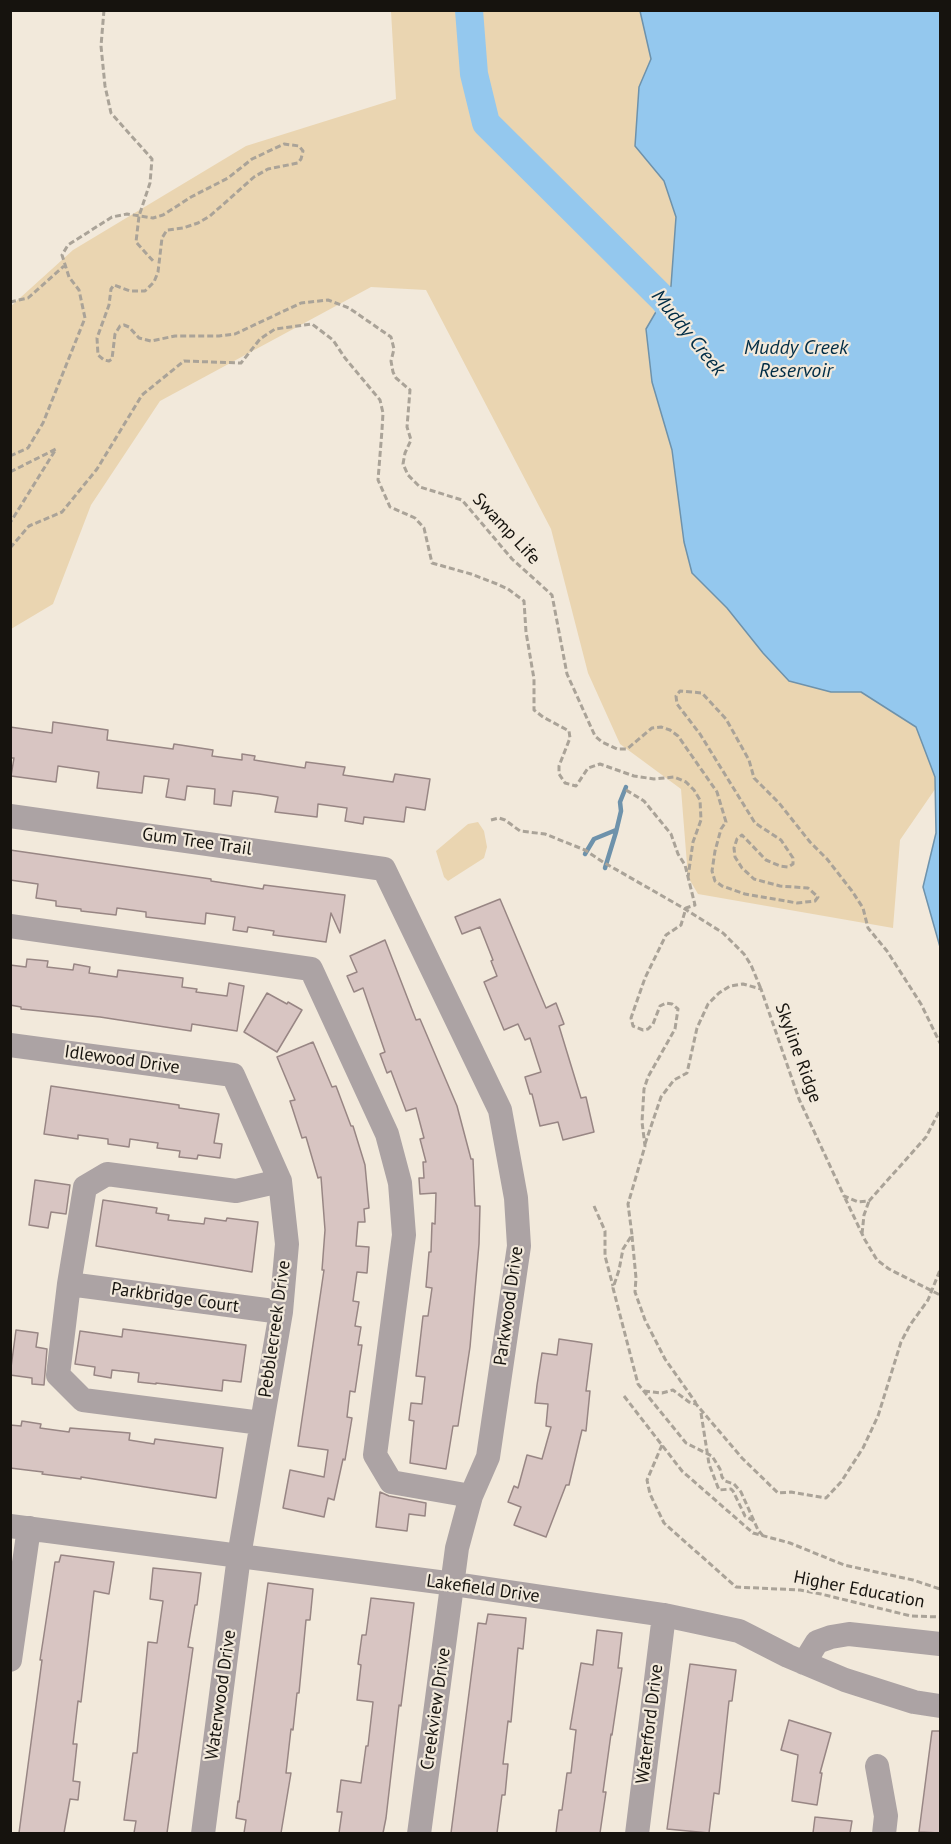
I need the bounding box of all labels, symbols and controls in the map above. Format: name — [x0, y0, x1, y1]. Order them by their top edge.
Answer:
water label: Muddy Creek — [646, 285, 730, 381]
water label: Muddy Creek Reservoir — [744, 336, 848, 383]
street label: Swamp Life — [468, 489, 544, 569]
street label: Gum Tree Trail — [141, 824, 253, 860]
street label: Skyline Ridge — [770, 1000, 826, 1106]
street label: Idlewood Drive — [63, 1041, 181, 1079]
street label: Parkwood Drive — [490, 1245, 528, 1367]
street label: Pebblecreek Drive — [255, 1259, 295, 1399]
street label: Parkbridge Court — [110, 1278, 240, 1318]
street label: Higher Education — [792, 1567, 926, 1613]
street label: Lakefield Drive — [425, 1570, 541, 1608]
street label: Waterwood Drive — [201, 1628, 241, 1762]
street label: Creekview Drive — [417, 1646, 455, 1772]
street label: Waterford Drive — [632, 1663, 668, 1785]

